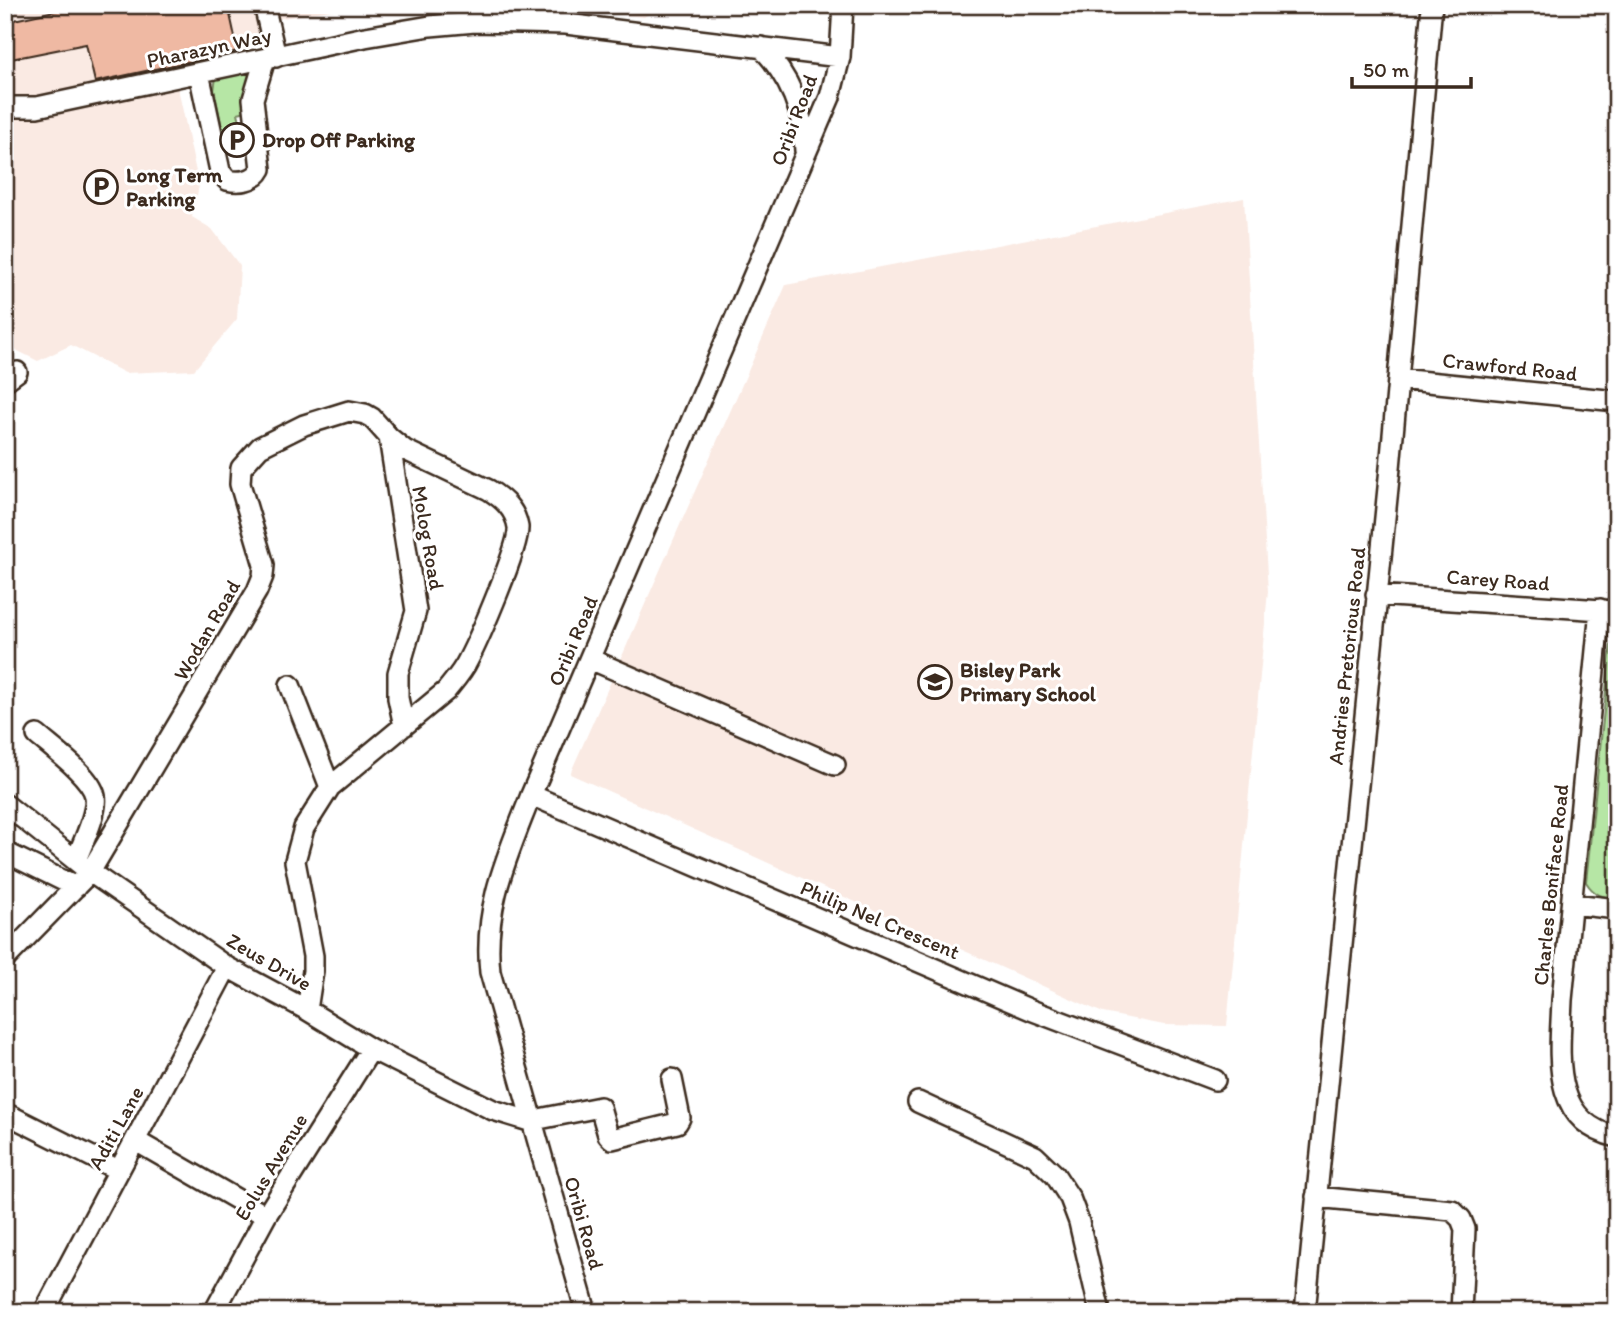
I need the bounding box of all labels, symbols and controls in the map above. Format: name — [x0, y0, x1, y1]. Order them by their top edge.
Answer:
street label: Pharazyn Way — [144, 22, 274, 73]
scale bar — [1352, 46, 1472, 90]
text: 50 m — [1363, 57, 1410, 82]
street label: Oribi Road — [765, 70, 823, 169]
parking icon: Drop Off Parking — [218, 121, 256, 159]
place label: Drop Off Parking — [262, 127, 416, 153]
place label: Long Term Parking — [126, 162, 223, 212]
parking icon: Long Term Parking — [82, 168, 120, 206]
street label: Crawford Road — [1441, 347, 1579, 386]
street label: Molog Road — [407, 484, 450, 593]
street label: Andries Pretorious Road — [1323, 545, 1370, 766]
street label: Carey Road — [1446, 563, 1551, 596]
street label: Wodan Road — [168, 575, 246, 684]
street label: Oribi Road — [542, 591, 603, 690]
place label: Bisley Park Primary School — [960, 657, 1097, 707]
school or university icon: Bisley Park Primary School — [916, 663, 954, 701]
street label: Charles Boniface Road — [1527, 783, 1574, 987]
street label: Philip Nel Crescent — [797, 875, 964, 964]
street label: Zeus Drive — [222, 927, 316, 996]
street label: Aditi Lane — [82, 1082, 149, 1174]
street label: Eolus Avenue — [229, 1109, 312, 1225]
street label: Oribi Road — [559, 1173, 610, 1273]

